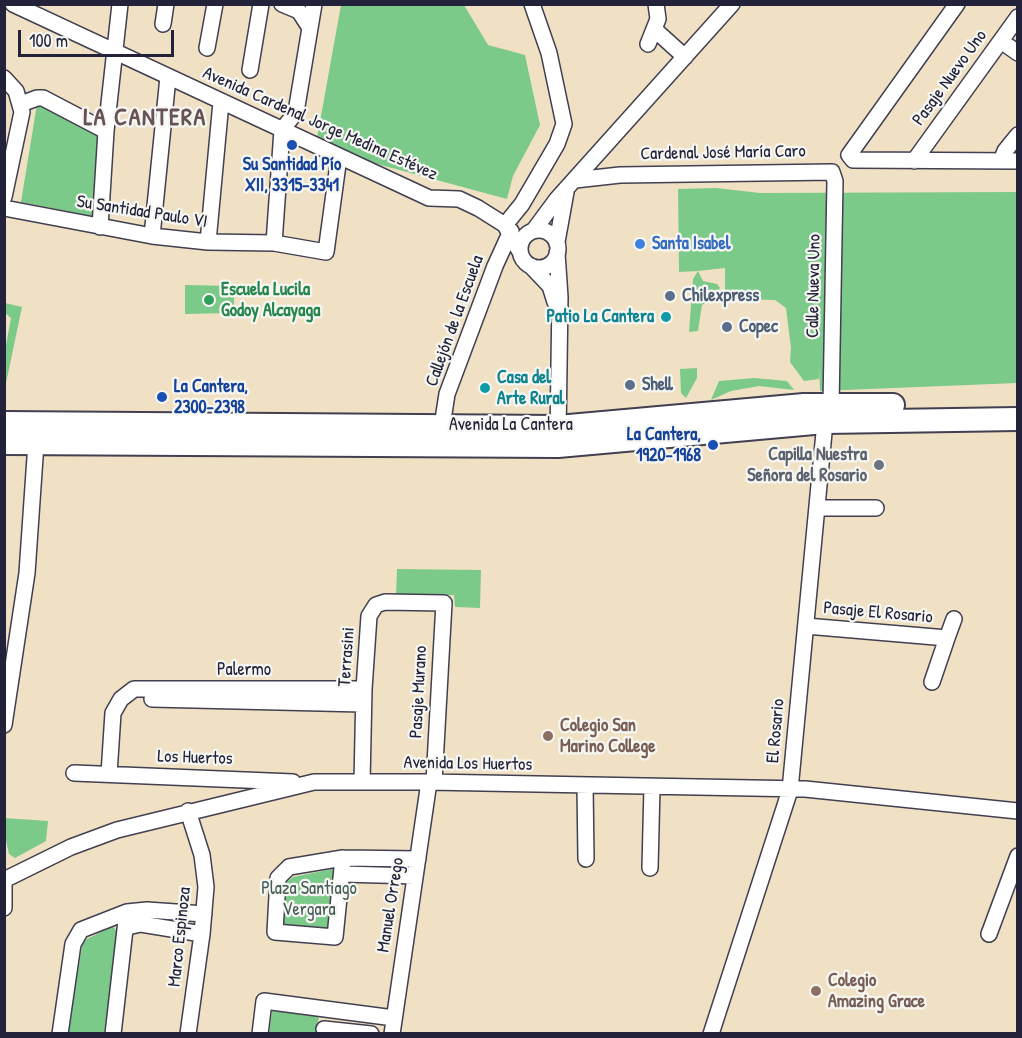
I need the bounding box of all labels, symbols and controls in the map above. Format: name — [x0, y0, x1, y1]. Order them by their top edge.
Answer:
scale bar — [21, 18, 177, 56]
street label: Pasaje Nuevo Uno — [908, 26, 992, 130]
text: 100 m — [29, 28, 68, 53]
street label: Avenida Cardenal Jorge Medina Estévez — [199, 62, 441, 186]
district label: LA CANTERA — [83, 105, 207, 133]
marker: Su Santidad Pío XII, 3315-3341 — [285, 138, 299, 152]
street label: Cardenal José María Caro — [640, 141, 806, 165]
place label: Su Santidad Pío XII, 3315-3341 — [243, 154, 341, 196]
street label: Su Santidad Paulo VI — [75, 191, 209, 233]
place label: Santa Isabel — [652, 233, 730, 255]
street label: Calle Nueva Uno — [802, 234, 826, 338]
marker: Santa Isabel — [633, 237, 647, 251]
street label: Callejón de la Escuela — [421, 252, 489, 390]
place label: Escuela Lucila Godoy Alcayaga — [221, 279, 320, 322]
place label: Chilexpress — [682, 285, 759, 307]
marker: Chilexpress — [663, 289, 677, 303]
marker: Escuela Lucila Godoy Alcayaga — [202, 293, 216, 307]
place label: Patio La Cantera — [546, 306, 654, 328]
marker: Patio La Cantera — [659, 310, 673, 324]
place label: Copec — [739, 316, 778, 338]
marker: Copec — [720, 320, 734, 334]
place label: Casa del Arte Rural — [497, 367, 564, 410]
place label: Shell — [642, 374, 673, 396]
place label: La Cantera, 2300-2398 — [174, 376, 248, 418]
marker: Shell — [623, 378, 637, 392]
marker: Casa del Arte Rural — [478, 381, 492, 395]
marker: La Cantera, 2300-2398 — [155, 390, 169, 404]
street label: Avenida La Cantera — [449, 414, 573, 436]
place label: La Cantera, 1920-1968 — [627, 424, 701, 466]
marker: La Cantera, 1920-1968 — [706, 438, 720, 452]
place label: Capilla Nuestra Señora del Rosario — [747, 444, 867, 486]
marker: Capilla Nuestra Señora del Rosario — [872, 458, 886, 472]
street label: Pasaje El Rosario — [822, 597, 934, 629]
street label: Terrasini — [334, 627, 360, 687]
street label: Pasaje Murano — [406, 645, 432, 739]
street label: Palermo — [217, 659, 271, 681]
street label: El Rosario — [762, 698, 790, 764]
place label: Colegio San Marino College — [560, 715, 655, 758]
marker: Colegio San Marino College — [541, 729, 555, 743]
street label: Los Huertos — [157, 746, 233, 770]
street label: Avenida Los Huertos — [403, 752, 533, 776]
street label: Manuel Orrego — [373, 856, 409, 954]
park label: Plaza Santiago Vergara — [261, 878, 357, 920]
street label: Marco Espinoza — [164, 886, 196, 988]
place label: Colegio Amazing Grace — [828, 970, 925, 1012]
marker: Colegio Amazing Grace — [809, 984, 823, 998]

